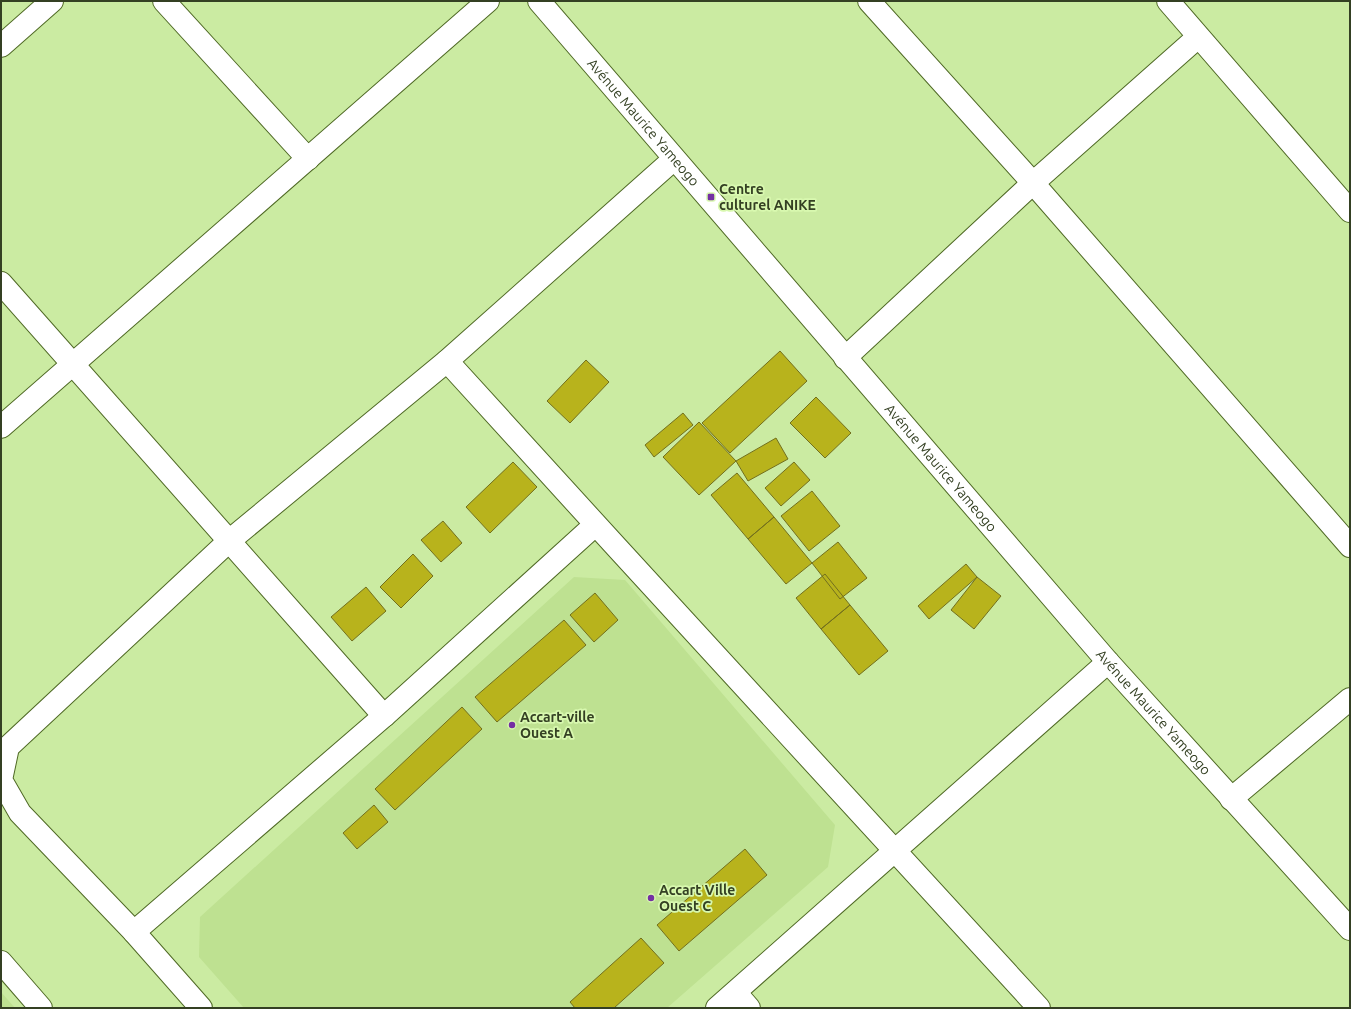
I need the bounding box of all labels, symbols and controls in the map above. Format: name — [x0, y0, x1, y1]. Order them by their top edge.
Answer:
street label: Avénue Maurice Yameogo — [584, 55, 703, 189]
place label: Centre culturel ANIKE — [719, 181, 816, 213]
marker: Centre culturel ANIKE — [706, 192, 716, 202]
street label: Avénue Maurice Yameogo — [882, 401, 1000, 535]
street label: Avénue Maurice Yameogo — [1093, 646, 1214, 778]
place label: Accart-ville Ouest A — [520, 709, 595, 741]
marker: Accart-ville Ouest A — [507, 720, 517, 730]
place label: Accart Ville Ouest C — [659, 882, 735, 914]
marker: Accart Ville Ouest C — [646, 893, 656, 903]

